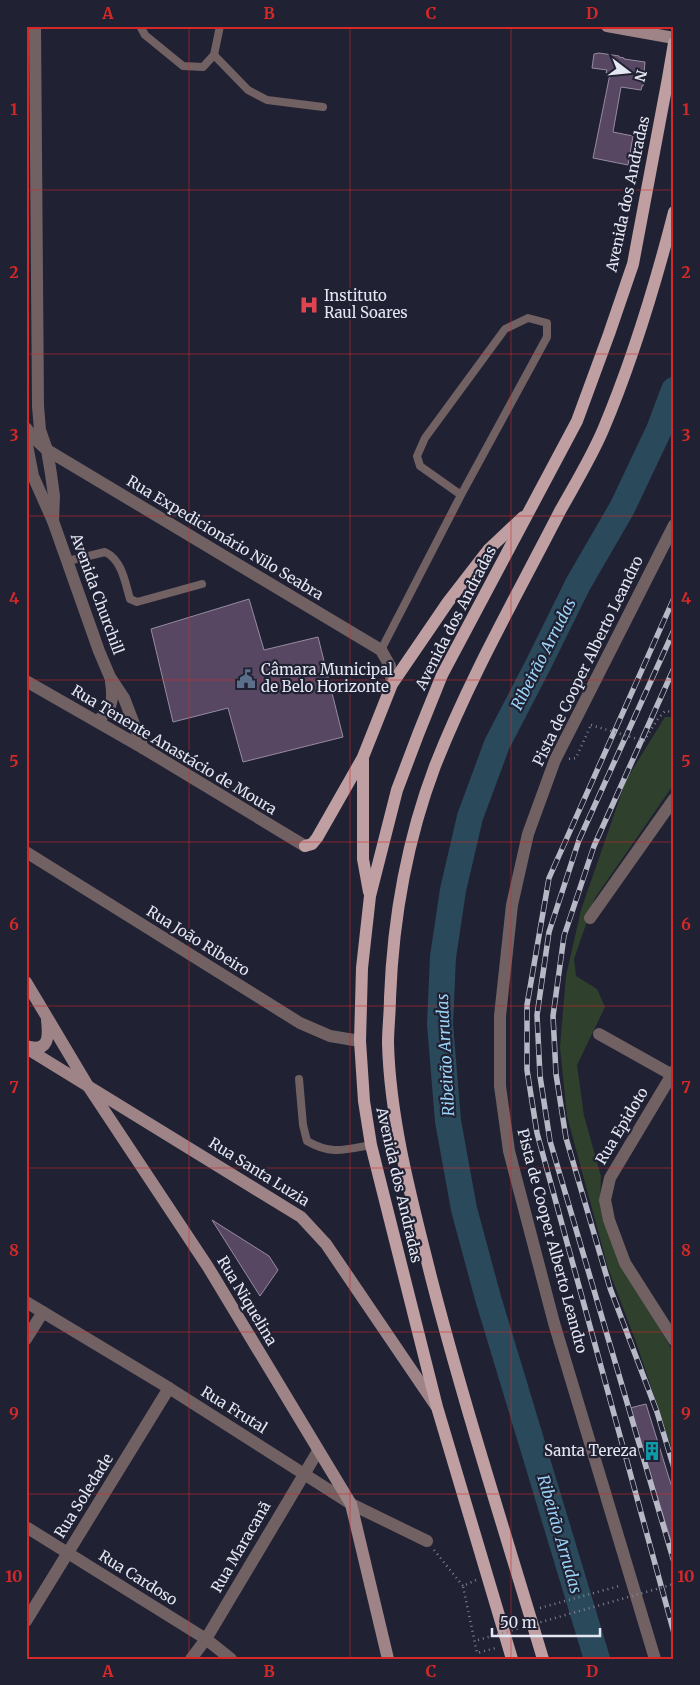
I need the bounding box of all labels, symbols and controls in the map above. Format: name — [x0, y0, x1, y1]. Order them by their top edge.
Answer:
text: A — [101, 3, 114, 23]
text: B — [263, 3, 275, 23]
text: C — [426, 3, 436, 23]
text: D — [586, 3, 598, 23]
north arrow — [602, 48, 652, 98]
text: N — [630, 68, 651, 83]
text: 1 — [10, 99, 18, 119]
text: 1 — [682, 99, 690, 119]
street label: Avenida dos Andradas — [601, 114, 653, 275]
text: 2 — [9, 262, 19, 282]
text: 2 — [681, 262, 691, 282]
place label: Instituto Raul Soares — [324, 286, 408, 322]
hospital icon: Instituto Raul Soares — [298, 294, 320, 316]
text: 3 — [9, 425, 19, 445]
text: 3 — [681, 425, 691, 445]
street label: Rua Expedicionário Nilo Seabra — [123, 471, 327, 604]
street label: Avenida Churchill — [66, 530, 128, 657]
street label: Avenida dos Andradas — [411, 543, 500, 694]
street label: Pista de Cooper Alberto Leandro — [528, 552, 647, 769]
text: 4 — [9, 588, 19, 608]
text: 4 — [681, 588, 691, 608]
water label: Ribeirão Arrudas — [506, 595, 580, 713]
place label: Câmara Municipal de Belo Horizonte — [261, 660, 393, 696]
public building icon: Câmara Municipal de Belo Horizonte — [235, 668, 257, 690]
street label: Rua Tenente Anastácio de Moura — [68, 681, 280, 819]
text: 5 — [9, 751, 19, 771]
text: 5 — [681, 751, 691, 771]
street label: Rua João Ribeiro — [143, 901, 254, 980]
text: 6 — [9, 914, 19, 934]
text: 6 — [681, 914, 691, 934]
water label: Ribeirão Arrudas — [432, 993, 458, 1117]
text: 7 — [9, 1077, 19, 1097]
text: 7 — [681, 1077, 691, 1097]
street label: Rua Epidoto — [591, 1083, 652, 1168]
street label: Avenida dos Andradas — [372, 1104, 427, 1265]
street label: Pista de Cooper Alberto Leandro — [513, 1126, 592, 1355]
street label: Rua Santa Luzia — [205, 1133, 313, 1210]
text: 8 — [9, 1240, 19, 1260]
text: 8 — [681, 1240, 691, 1260]
street label: Rua Niquelina — [213, 1253, 282, 1349]
street label: Rua Frutal — [198, 1382, 271, 1438]
text: 9 — [9, 1403, 19, 1423]
text: 9 — [681, 1403, 691, 1423]
building icon: Santa Tereza — [641, 1440, 663, 1462]
place label: Santa Tereza — [544, 1441, 637, 1460]
street label: Rua Soledade — [50, 1450, 117, 1541]
water label: Ribeirão Arrudas — [533, 1472, 587, 1596]
street label: Rua Maracanã — [207, 1498, 274, 1596]
street label: Rua Cardoso — [95, 1546, 181, 1609]
text: 10 — [5, 1566, 23, 1586]
text: 10 — [677, 1566, 695, 1586]
scale bar — [492, 1605, 600, 1637]
text: 50 m — [500, 1613, 537, 1632]
text: A — [101, 1661, 114, 1681]
text: B — [263, 1661, 275, 1681]
text: C — [426, 1661, 436, 1681]
text: D — [586, 1661, 598, 1681]

